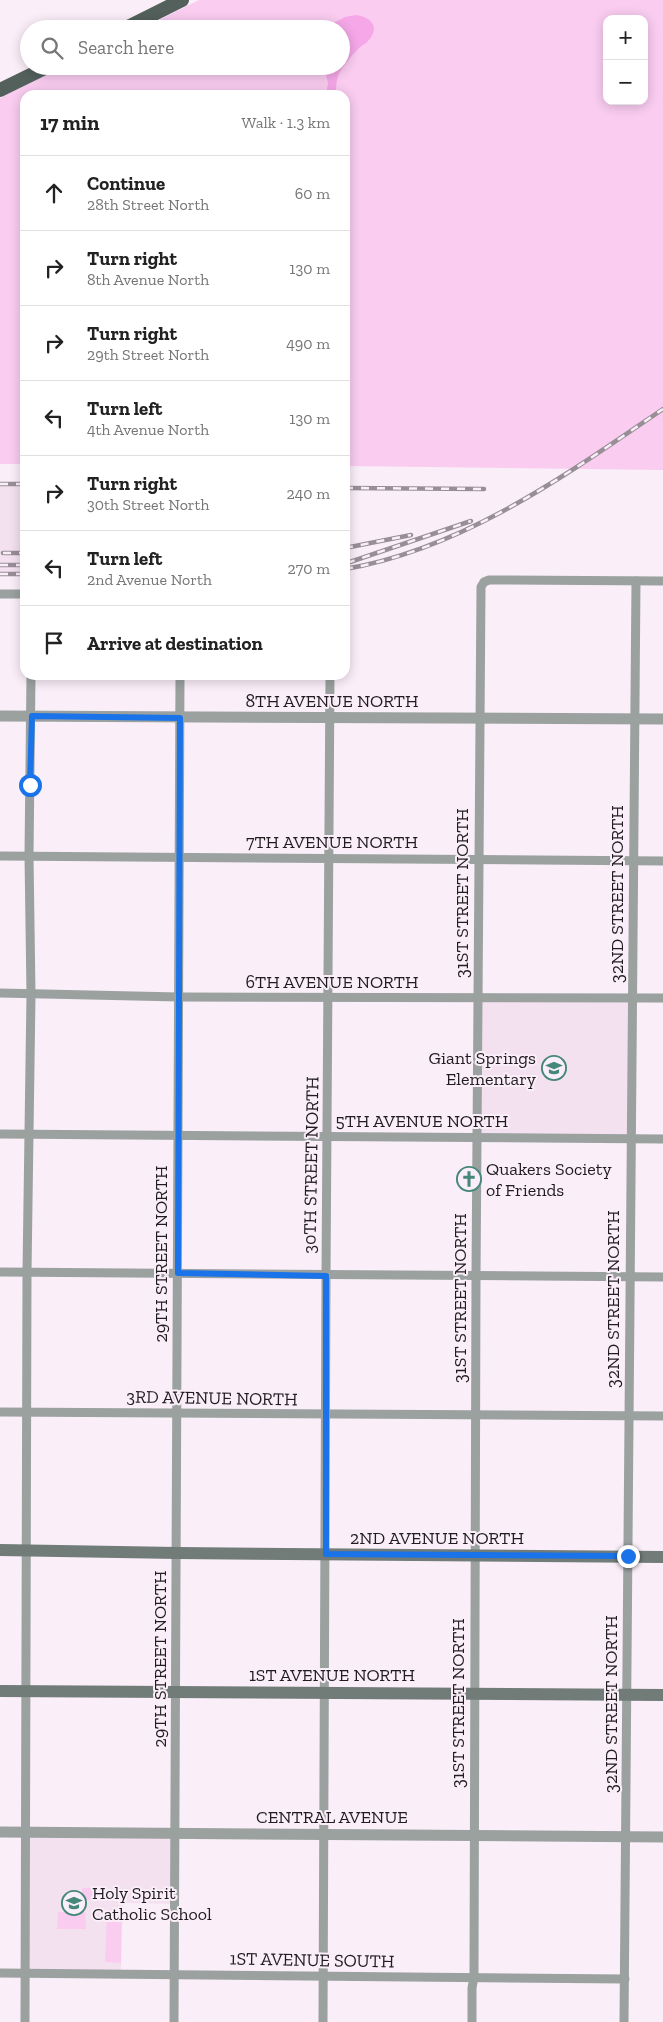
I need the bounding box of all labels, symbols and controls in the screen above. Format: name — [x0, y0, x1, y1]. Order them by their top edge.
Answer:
map controls — [603, 15, 648, 105]
button: + — [603, 15, 648, 60]
search box — [20, 20, 350, 75]
icon: search — [38, 34, 66, 62]
text: Search here — [78, 36, 174, 59]
button: − — [603, 60, 648, 105]
text: 17 min — [40, 110, 100, 135]
text: Walk · 1.3 km — [242, 113, 330, 132]
text: Continue — [87, 172, 165, 195]
icon: ahead — [40, 179, 68, 207]
text: 60 m — [295, 184, 330, 203]
text: 28th Street North — [87, 195, 209, 214]
text: Turn right — [87, 247, 177, 270]
icon: right — [40, 254, 68, 282]
text: 130 m — [289, 259, 330, 278]
text: 8th Avenue North — [87, 270, 209, 289]
text: Turn right — [87, 322, 177, 345]
icon: right — [40, 329, 68, 357]
text: 490 m — [286, 334, 330, 353]
text: 29th Street North — [87, 345, 209, 364]
text: Turn left — [87, 397, 162, 420]
icon: left — [40, 404, 68, 432]
text: 130 m — [289, 409, 330, 428]
text: 4th Avenue North — [87, 420, 209, 439]
text: Turn right — [87, 472, 177, 495]
icon: right — [40, 479, 68, 507]
text: 240 m — [286, 484, 330, 503]
text: 30th Street North — [87, 495, 209, 514]
text: Turn left — [87, 547, 162, 570]
icon: left — [40, 554, 68, 582]
text: 270 m — [288, 559, 330, 578]
text: 2nd Avenue North — [87, 570, 212, 589]
icon: arrive — [40, 629, 68, 657]
text: Arrive at destination — [87, 632, 263, 655]
street label: 8TH AVENUE NORTH — [245, 690, 419, 712]
route start — [19, 774, 42, 797]
street label: 32ND STREET NORTH — [606, 805, 628, 983]
street label: 31ST STREET NORTH — [451, 808, 473, 978]
street label: 7TH AVENUE NORTH — [246, 831, 418, 853]
street label: 6TH AVENUE NORTH — [245, 971, 419, 993]
place label: Giant Springs Elementary — [429, 1047, 537, 1090]
school or university icon: Giant Springs Elementary — [541, 1055, 567, 1081]
street label: 30TH STREET NORTH — [298, 1076, 324, 1254]
street label: 5TH AVENUE NORTH — [336, 1110, 508, 1132]
place label: Quakers Society of Friends — [486, 1158, 612, 1201]
street label: 29TH STREET NORTH — [150, 1165, 172, 1343]
church icon: Quakers Society of Friends — [456, 1166, 482, 1192]
street label: 32ND STREET NORTH — [602, 1210, 624, 1388]
street label: 31ST STREET NORTH — [449, 1213, 471, 1383]
street label: 3RD AVENUE NORTH — [126, 1386, 298, 1410]
street label: 2ND AVENUE NORTH — [350, 1527, 524, 1549]
route end — [617, 1545, 640, 1568]
street label: 29TH STREET NORTH — [149, 1570, 171, 1748]
street label: 32ND STREET NORTH — [600, 1615, 622, 1793]
street label: 31ST STREET NORTH — [447, 1618, 469, 1788]
street label: 1ST AVENUE NORTH — [249, 1664, 415, 1686]
street label: CENTRAL AVENUE — [256, 1806, 408, 1828]
place label: Holy Spirit Catholic School — [92, 1882, 212, 1925]
school or university icon: Holy Spirit Catholic School — [61, 1890, 87, 1916]
street label: 1ST AVENUE SOUTH — [229, 1948, 395, 1972]

